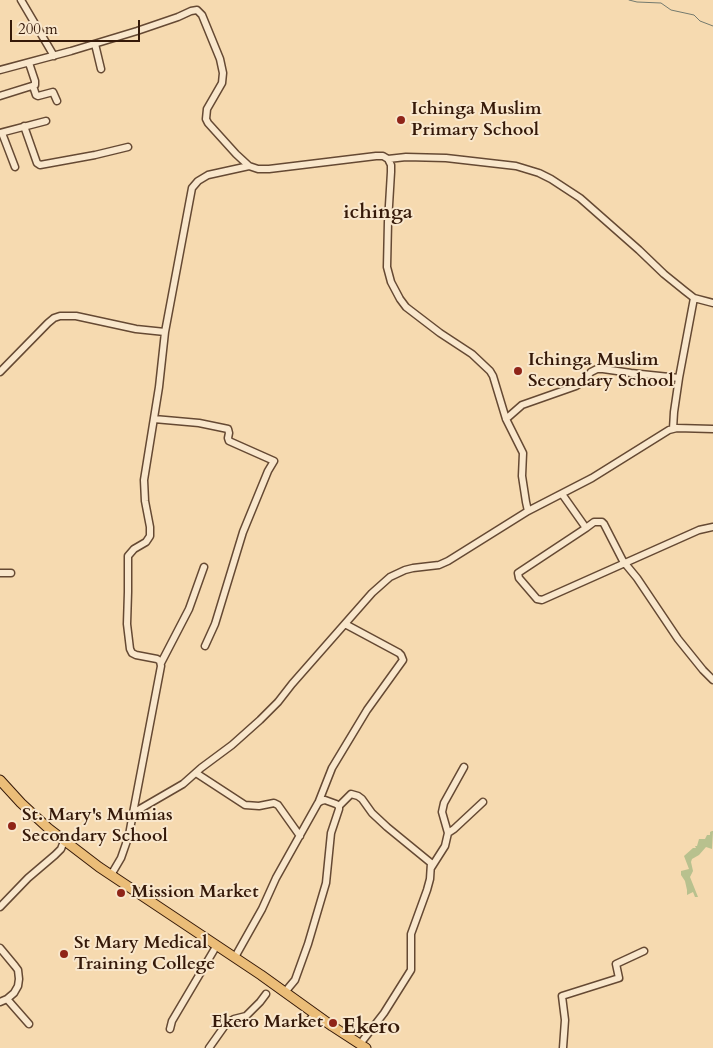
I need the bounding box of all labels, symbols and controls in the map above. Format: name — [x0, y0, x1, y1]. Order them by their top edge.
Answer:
scale bar — [12, 10, 142, 42]
text: 200 m — [18, 19, 58, 39]
place label: Ichinga Muslim Primary School — [411, 99, 541, 142]
marker: Ichinga Muslim Primary School — [395, 114, 407, 126]
district label: ichinga — [343, 201, 413, 225]
place label: Ichinga Muslim Secondary School — [528, 350, 674, 392]
marker: Ichinga Muslim Secondary School — [512, 365, 524, 377]
place label: St. Mary's Mumias Secondary School — [22, 805, 173, 848]
marker: St. Mary's Mumias Secondary School — [6, 820, 18, 832]
place label: Mission Market — [131, 882, 259, 904]
marker: Mission Market — [115, 887, 127, 899]
place label: St Mary Medical Training College — [74, 933, 215, 976]
marker: St Mary Medical Training College — [58, 948, 70, 960]
place label: Ekero Market — [211, 1012, 323, 1034]
district label: Ekero — [342, 1015, 400, 1041]
marker: Ekero Market — [327, 1017, 339, 1029]

